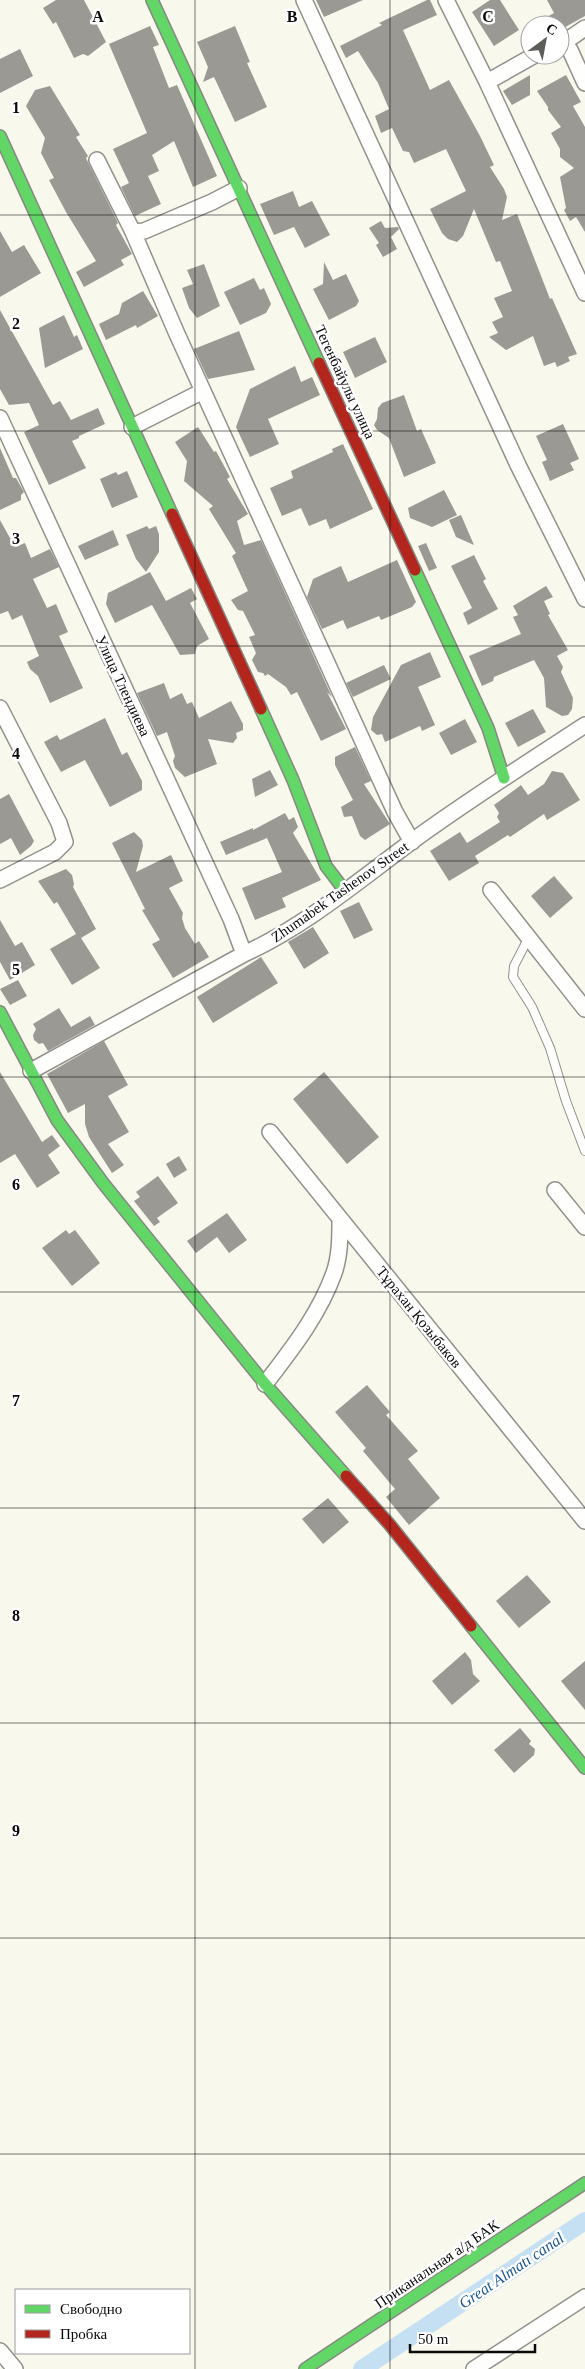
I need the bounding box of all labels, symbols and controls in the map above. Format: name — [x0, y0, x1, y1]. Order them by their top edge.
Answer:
text: A — [92, 8, 104, 25]
text: B — [287, 8, 298, 25]
text: C — [482, 8, 494, 25]
north arrow — [520, 15, 570, 65]
text: С — [543, 20, 560, 38]
text: 1 — [12, 99, 20, 116]
text: 2 — [12, 315, 20, 332]
street label: Тегенбайулы улица — [312, 323, 378, 442]
text: 3 — [12, 530, 20, 547]
street label: Улица Тлендиева — [93, 633, 153, 739]
text: 4 — [12, 745, 20, 762]
street label: Zhumabek Tashenov Street — [268, 838, 412, 945]
text: 5 — [12, 961, 20, 978]
text: 6 — [12, 1176, 20, 1193]
street label: Тұрахан Қозыбаков — [373, 1263, 465, 1371]
text: 7 — [12, 1392, 20, 1409]
text: 8 — [12, 1607, 20, 1624]
text: 9 — [12, 1822, 20, 1839]
street label: Приканальная а/д БАК — [372, 2216, 503, 2311]
water label: Great Almatı canal — [456, 2229, 567, 2312]
legend — [15, 2289, 190, 2354]
text: Свободно — [60, 2301, 122, 2317]
scale bar — [410, 2322, 535, 2354]
text: Пробка — [60, 2326, 108, 2342]
text: 50 m — [418, 2331, 449, 2347]

